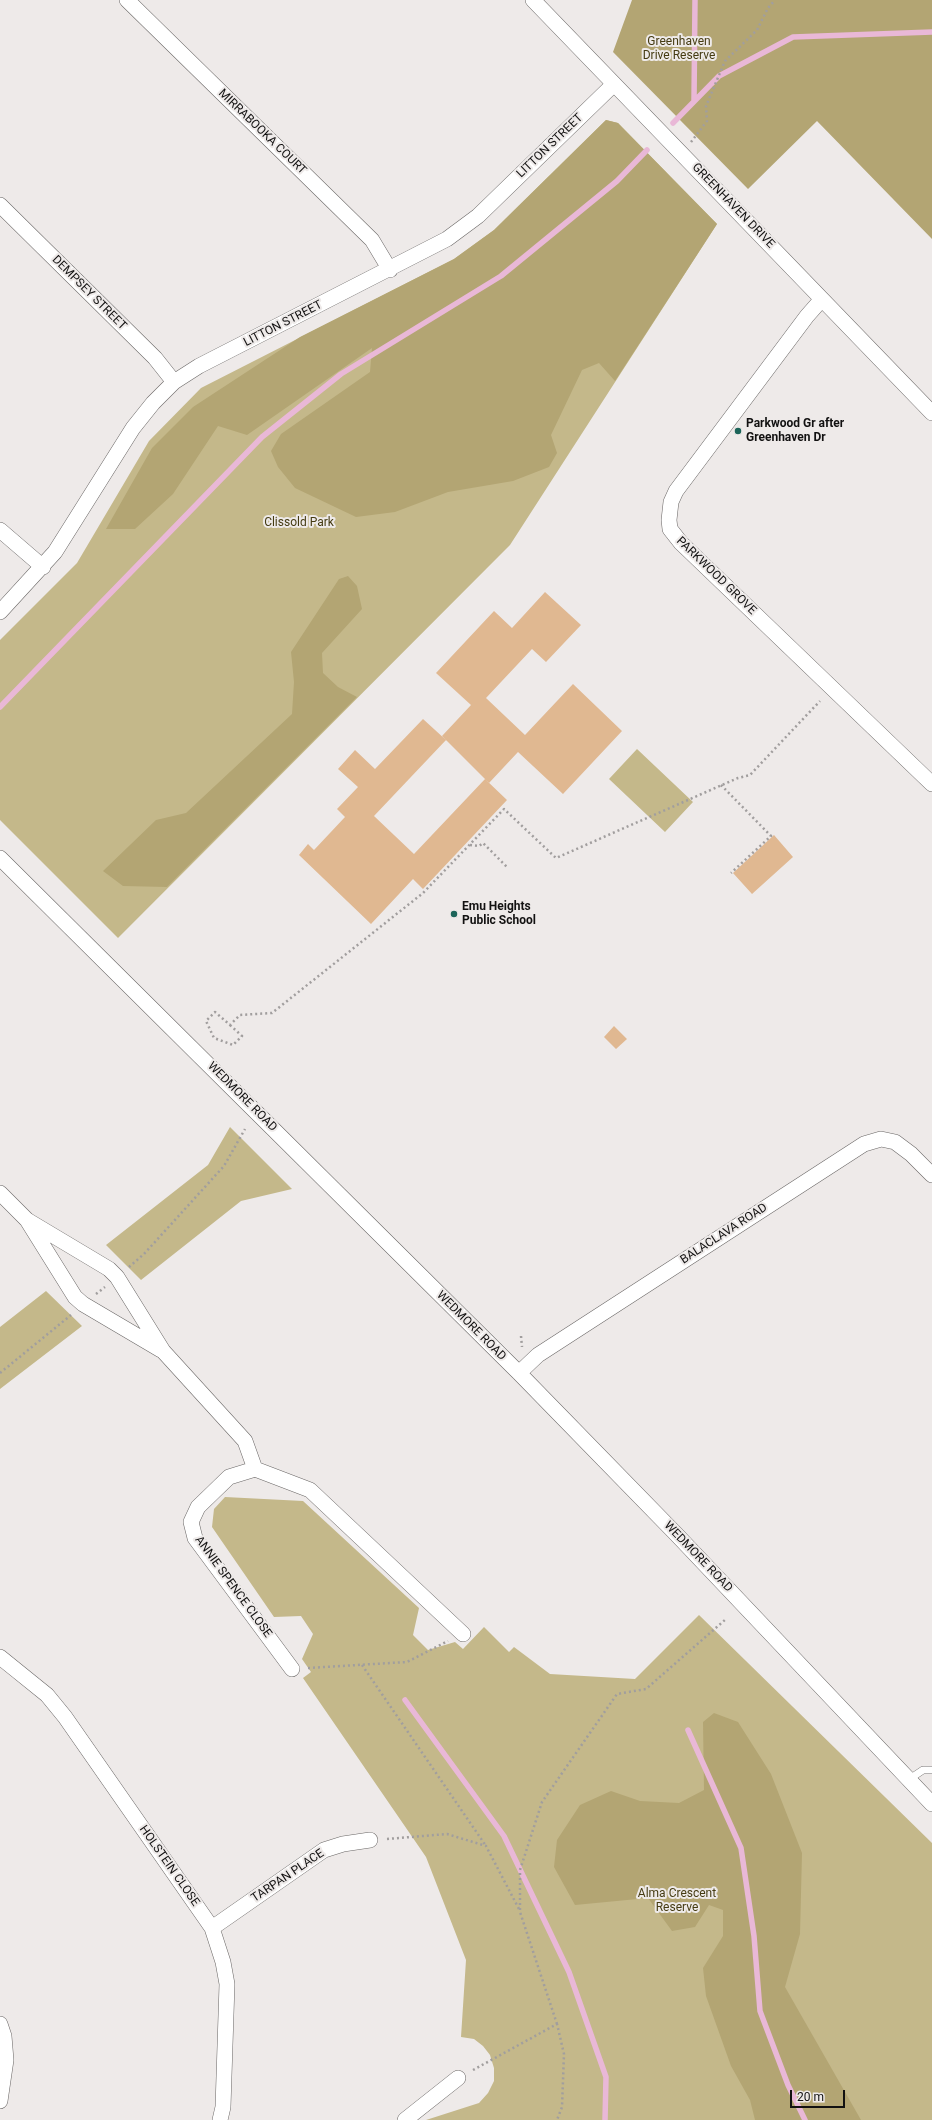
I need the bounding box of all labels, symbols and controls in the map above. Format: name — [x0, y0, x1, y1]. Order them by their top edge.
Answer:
park label: Greenhaven Drive Reserve — [643, 35, 715, 63]
street label: MIRRABOOKA COURT — [215, 86, 309, 178]
street label: LITTON STREET — [514, 111, 586, 181]
street label: GREENHAVEN DRIVE — [689, 160, 777, 252]
street label: DEMPSEY STREET — [49, 253, 129, 333]
street label: LITTON STREET — [241, 298, 325, 350]
place label: Parkwood Gr after Greenhaven Dr — [746, 417, 844, 445]
marker: Parkwood Gr after Greenhaven Dr — [733, 426, 743, 436]
park label: Clissold Park — [264, 516, 334, 530]
street label: PARKWOOD GROVE — [673, 534, 759, 618]
place label: Emu Heights Public School — [462, 900, 536, 928]
marker: Emu Heights Public School — [449, 909, 459, 919]
street label: WEDMORE ROAD — [204, 1059, 280, 1135]
street label: BALACLAVA ROAD — [678, 1201, 770, 1267]
street label: WEDMORE ROAD — [433, 1288, 509, 1364]
street label: WEDMORE ROAD — [661, 1519, 735, 1595]
street label: ANNIE SPENCE CLOSE — [191, 1534, 275, 1640]
street label: HOLSTEIN CLOSE — [136, 1823, 202, 1909]
street label: TARPAN PLACE — [249, 1846, 327, 1906]
park label: Alma Crescent Reserve — [638, 1887, 716, 1915]
scale bar — [792, 2082, 847, 2108]
text: 20 m — [797, 2090, 824, 2104]

